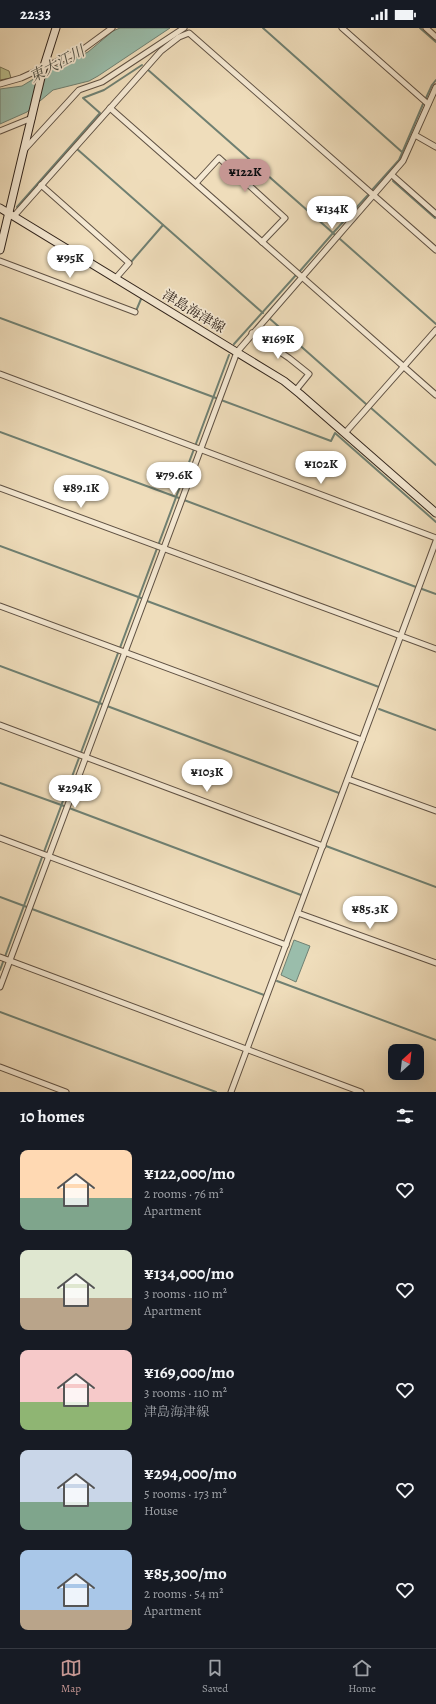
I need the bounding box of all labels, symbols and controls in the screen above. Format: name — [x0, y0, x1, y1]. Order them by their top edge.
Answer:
text: 22:33 — [20, 4, 51, 24]
water label: 東大江川 — [26, 40, 90, 87]
pin: ¥122K — [217, 159, 273, 193]
text: ¥122K — [228, 163, 262, 180]
pin: ¥134K — [304, 196, 360, 230]
text: ¥134K — [316, 200, 348, 217]
pin: ¥95K — [46, 245, 94, 279]
text: ¥95K — [56, 249, 84, 266]
street label: 津島海津線 — [159, 285, 229, 338]
pin: ¥169K — [250, 326, 306, 360]
text: ¥169K — [262, 330, 294, 347]
pin: ¥102K — [293, 451, 349, 485]
text: ¥102K — [304, 455, 338, 472]
pin: ¥79.6K — [141, 462, 207, 496]
text: ¥79.6K — [155, 466, 193, 483]
pin: ¥89.1K — [48, 475, 114, 509]
text: ¥89.1K — [63, 479, 99, 496]
pin: ¥103K — [179, 759, 235, 793]
text: ¥103K — [191, 763, 223, 780]
pin: ¥294K — [47, 775, 103, 809]
text: ¥294K — [58, 779, 92, 796]
pin: ¥85.3K — [337, 896, 403, 930]
text: ¥85.3K — [352, 900, 388, 917]
north arrow — [388, 1044, 424, 1080]
map controls — [388, 1044, 424, 1080]
text: 10 homes — [20, 1105, 85, 1128]
icon: filters — [394, 1105, 416, 1127]
text: ¥122,000/mo — [144, 1162, 235, 1185]
icon: home — [52, 1166, 100, 1214]
icon: heart — [394, 1179, 416, 1201]
text: 2 rooms · 76 m² — [144, 1185, 223, 1202]
text: Apartment — [144, 1202, 202, 1219]
text: ¥134,000/mo — [144, 1262, 234, 1285]
icon: home — [52, 1266, 100, 1314]
icon: heart — [394, 1279, 416, 1301]
text: 3 rooms · 110 m² — [144, 1285, 227, 1302]
text: Apartment — [144, 1302, 202, 1319]
text: ¥169,000/mo — [144, 1361, 235, 1384]
icon: home — [52, 1366, 100, 1414]
icon: heart — [394, 1379, 416, 1401]
text: 3 rooms · 110 m² — [144, 1384, 227, 1401]
text: 津島海津線 — [144, 1403, 209, 1420]
text: ¥294,000/mo — [144, 1462, 237, 1485]
icon: home — [52, 1466, 100, 1514]
icon: heart — [394, 1479, 416, 1501]
text: 5 rooms · 173 m² — [144, 1485, 227, 1502]
text: House — [144, 1502, 178, 1519]
text: ¥85,300/mo — [144, 1562, 227, 1585]
icon: home — [52, 1566, 100, 1614]
icon: heart — [394, 1579, 416, 1601]
text: 2 rooms · 54 m² — [144, 1585, 223, 1602]
text: Apartment — [144, 1602, 202, 1619]
tab: Map — [60, 1657, 82, 1696]
tab: Saved — [202, 1657, 228, 1696]
tab: Home — [348, 1657, 376, 1696]

